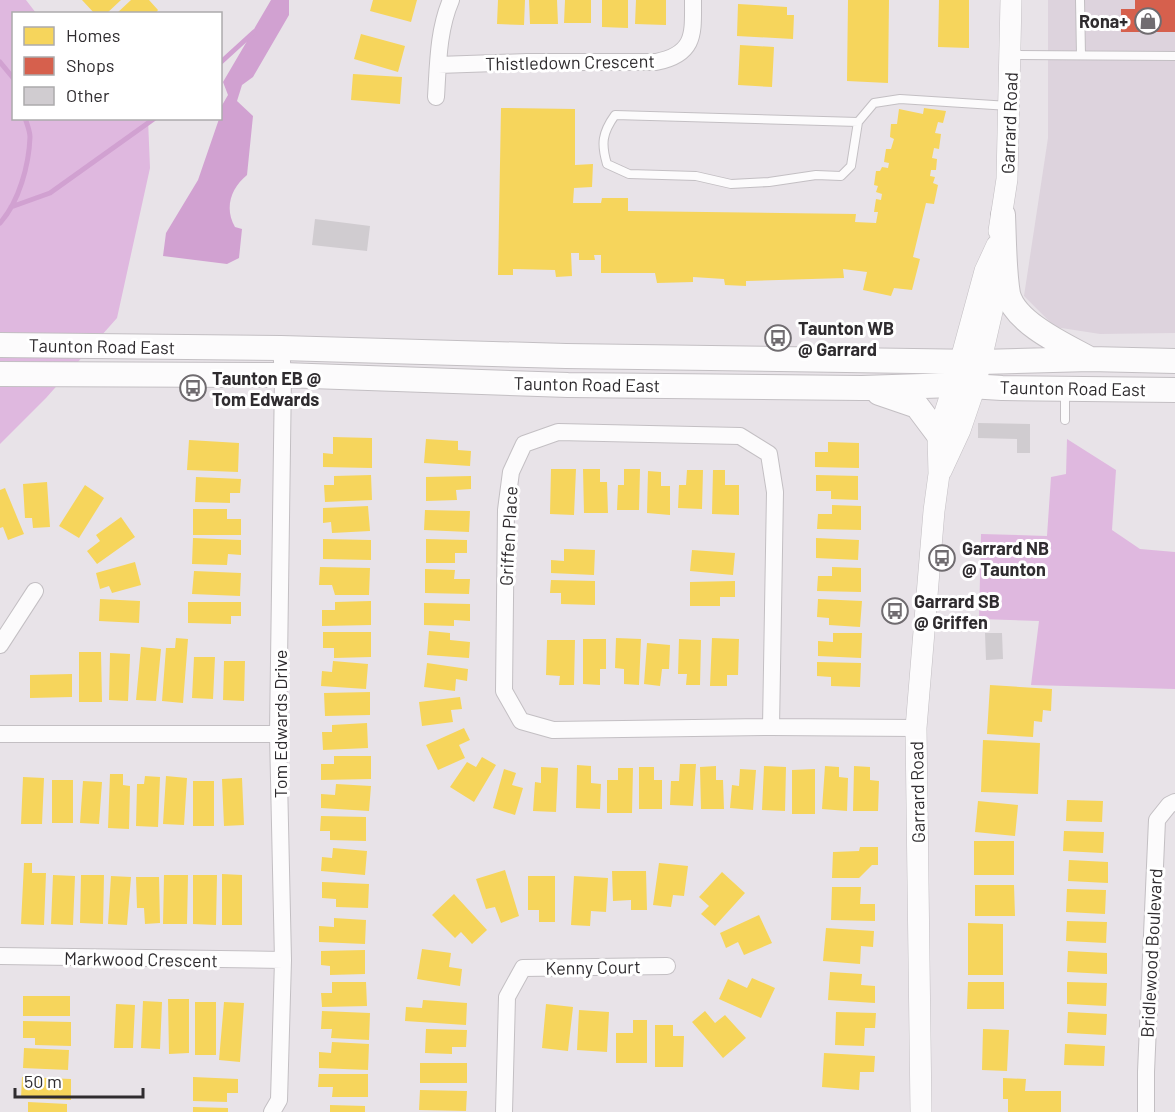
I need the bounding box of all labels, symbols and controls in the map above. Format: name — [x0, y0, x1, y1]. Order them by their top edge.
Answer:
shop icon: Rona+ — [1133, 6, 1163, 36]
place label: Rona+ — [1079, 10, 1128, 32]
legend — [12, 12, 222, 120]
text: Homes — [66, 24, 120, 46]
street label: Thistledown Crescent — [485, 50, 655, 74]
text: Shops — [66, 54, 115, 76]
street label: Garrard Road — [996, 72, 1022, 174]
text: Other — [66, 84, 110, 106]
place label: Taunton WB @ Garrard — [798, 317, 894, 360]
bus stop icon: Taunton WB @ Garrard — [763, 323, 793, 353]
street label: Taunton Road East — [29, 334, 175, 358]
place label: Taunton EB @ Tom Edwards — [212, 367, 321, 410]
street label: Taunton Road East — [514, 372, 660, 396]
bus stop icon: Taunton EB @ Tom Edwards — [178, 373, 208, 403]
street label: Taunton Road East — [1000, 376, 1146, 400]
street label: Griffen Place — [494, 486, 522, 586]
place label: Garrard NB @ Taunton — [962, 537, 1049, 580]
bus stop icon: Garrard NB @ Taunton — [927, 543, 957, 573]
place label: Garrard SB @ Griffen — [914, 590, 1000, 633]
bus stop icon: Garrard SB @ Griffen — [880, 596, 910, 626]
street label: Tom Edwards Drive — [269, 650, 291, 798]
street label: Garrard Road — [905, 741, 929, 843]
street label: Bridlewood Boulevard — [1136, 868, 1166, 1038]
street label: Markwood Crescent — [64, 947, 218, 971]
street label: Kenny Court — [545, 955, 641, 979]
scale bar — [15, 1061, 142, 1099]
text: 50 m — [24, 1070, 62, 1092]

